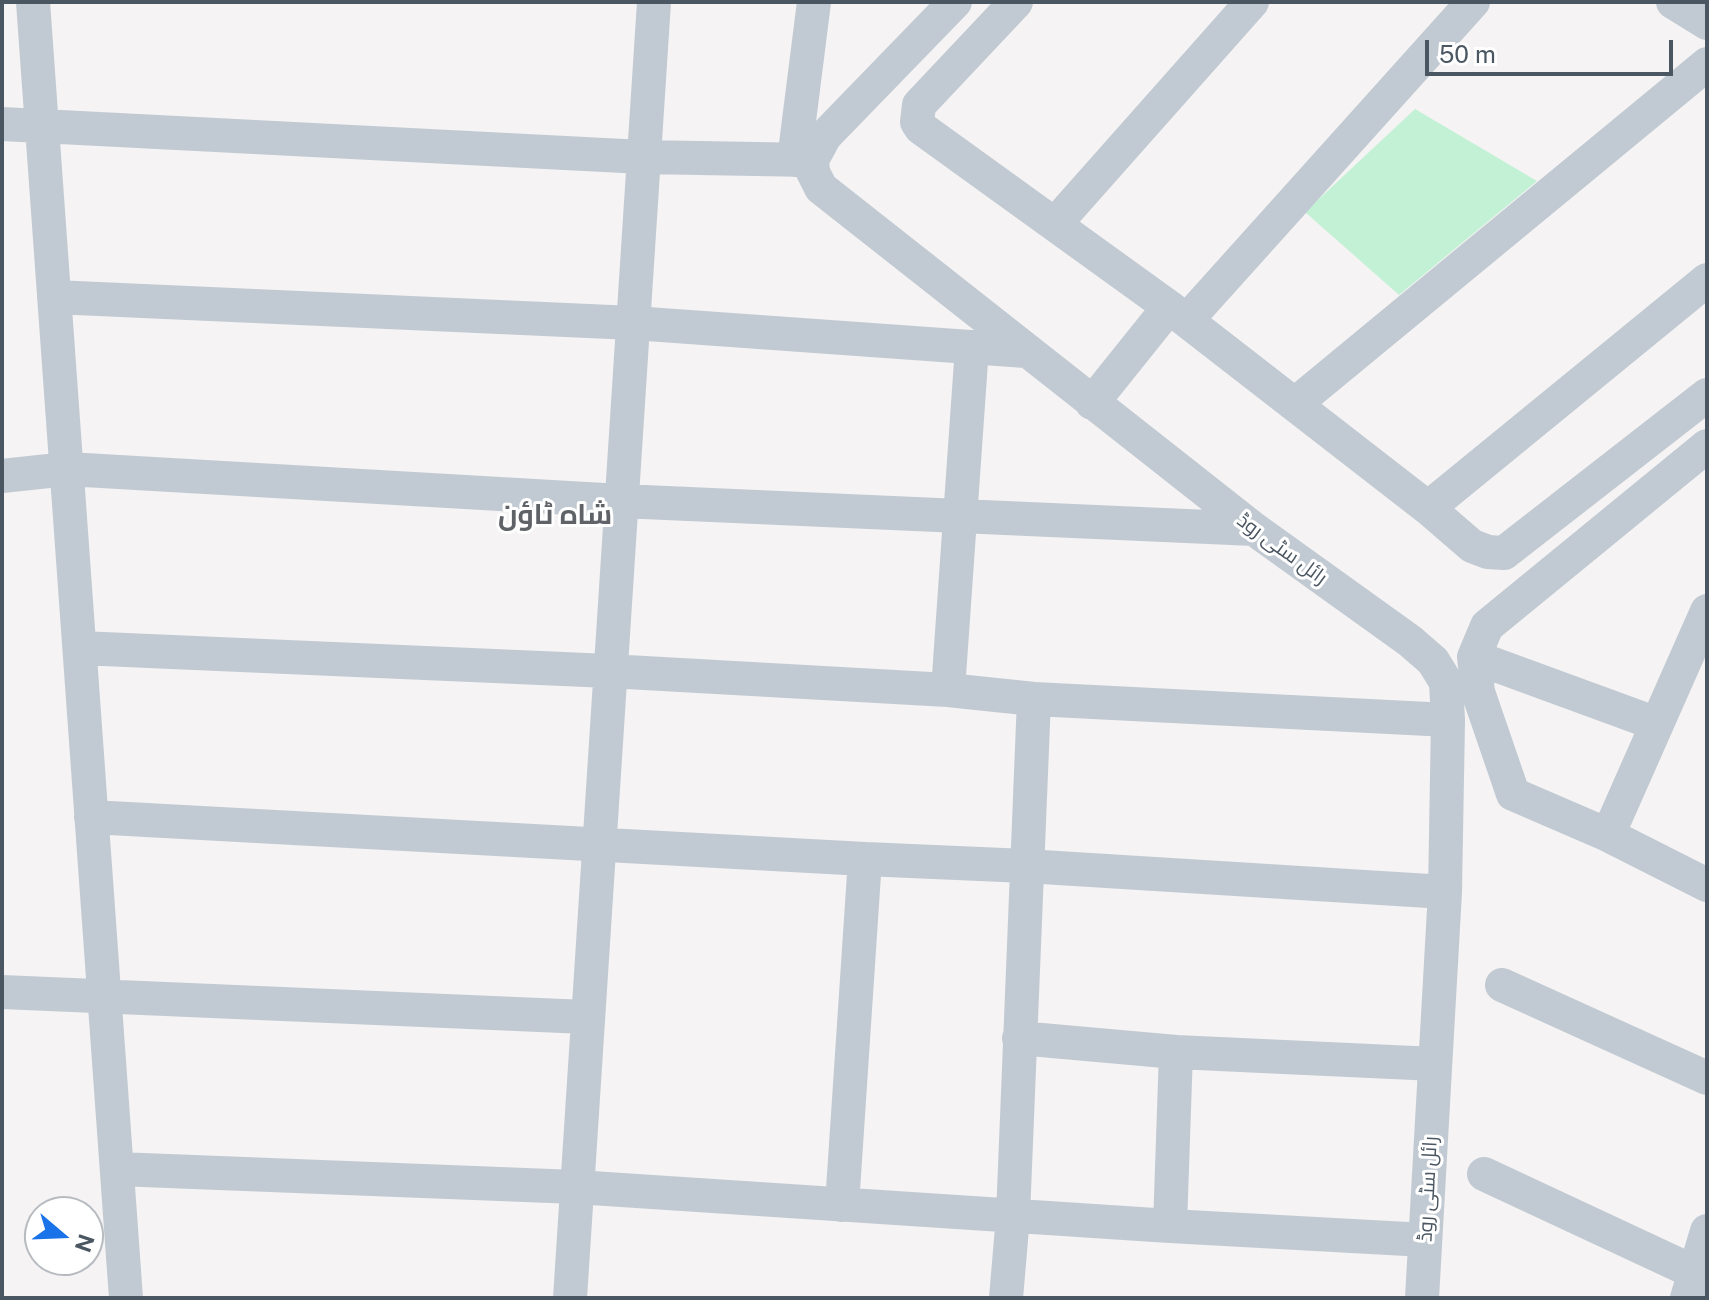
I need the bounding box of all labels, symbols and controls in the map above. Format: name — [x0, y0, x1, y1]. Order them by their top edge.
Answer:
scale bar — [1429, 24, 1677, 74]
text: 50 m — [1439, 40, 1496, 68]
district label: شاہ ٹاؤن — [498, 498, 612, 532]
street label: رائل سٹی روڈ — [1232, 508, 1332, 590]
street label: رائل سٹی روڈ — [1413, 1136, 1443, 1242]
north arrow — [24, 1196, 104, 1276]
text: N — [70, 1231, 100, 1256]

